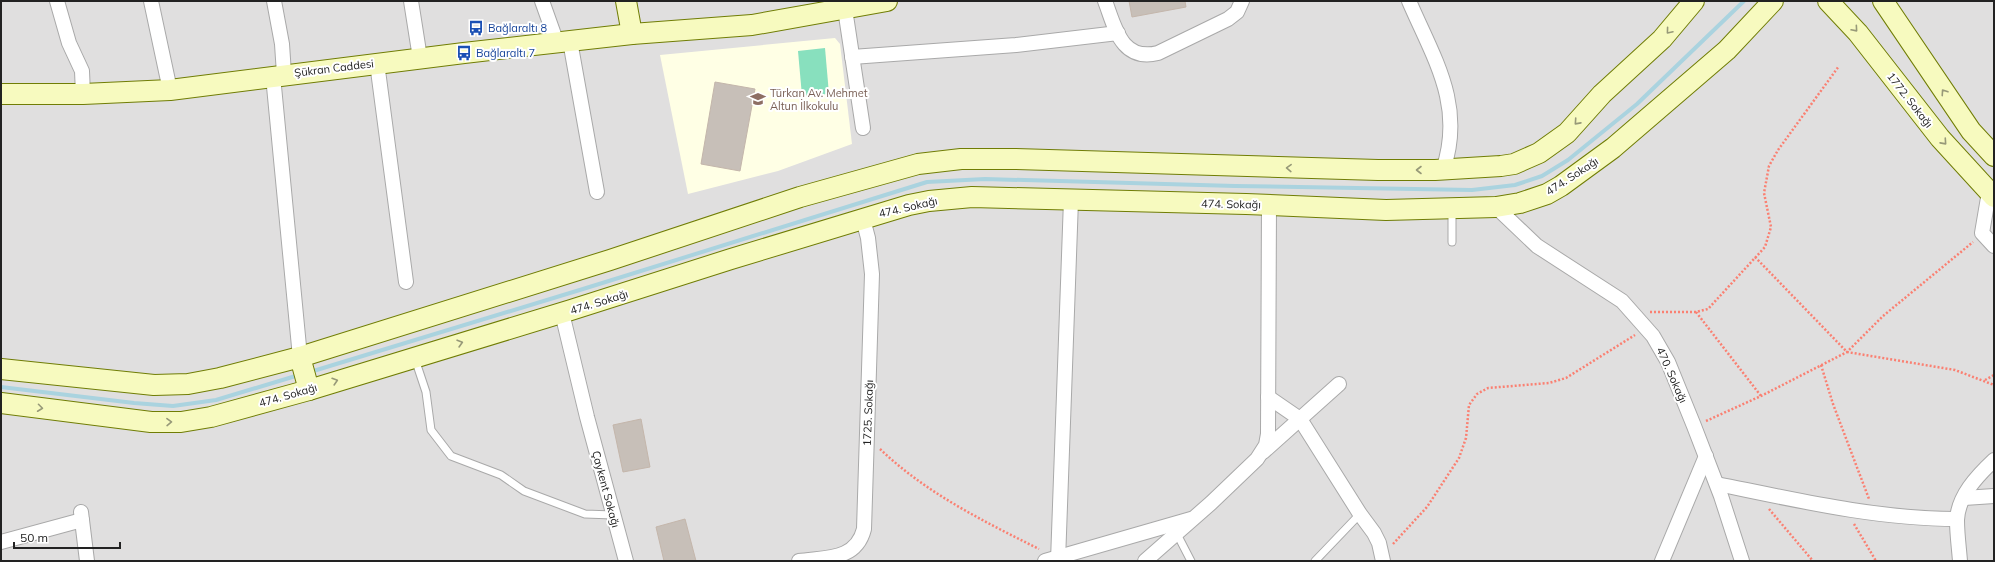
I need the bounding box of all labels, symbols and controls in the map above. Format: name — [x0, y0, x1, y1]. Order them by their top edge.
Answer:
bus stop icon: Bağlaraltı 8 — [467, 19, 485, 37]
place label: Bağlaraltı 8 — [488, 21, 547, 35]
one-way arrow — [1850, 25, 1857, 32]
one-way arrow — [1666, 26, 1673, 33]
bus stop icon: Bağlaraltı 7 — [455, 44, 473, 62]
place label: Bağlaraltı 7 — [476, 46, 535, 60]
street label: Şükran Caddesi — [293, 56, 375, 80]
street label: 1772. Sokağı — [1884, 70, 1936, 130]
place label: Türkan Av. Mehmet Altun İlkokulu — [770, 86, 868, 113]
one-way arrow — [1941, 89, 1949, 96]
school or university icon: Türkan Av. Mehmet Altun İlkokulu — [749, 90, 767, 108]
one-way arrow — [1574, 117, 1581, 125]
one-way arrow — [1940, 137, 1947, 145]
street label: 474. Sokağı — [1543, 154, 1601, 198]
one-way arrow — [1286, 164, 1292, 172]
one-way arrow — [1416, 166, 1422, 174]
street label: 474. Sokağı — [877, 193, 939, 221]
street label: 474. Sokağı — [1201, 196, 1261, 212]
street label: 474. Sokağı — [568, 287, 630, 317]
one-way arrow — [456, 339, 463, 348]
street label: 470. Sokağı — [1653, 345, 1691, 405]
one-way arrow — [332, 377, 339, 386]
street label: 474. Sokağı — [257, 380, 319, 410]
street label: 1725. Sokağı — [860, 380, 876, 446]
one-way arrow — [37, 403, 43, 412]
one-way arrow — [166, 418, 172, 426]
street label: Çaykent Sokağı — [589, 449, 623, 529]
scale bar — [14, 524, 120, 550]
text: 50 m — [20, 530, 48, 545]

